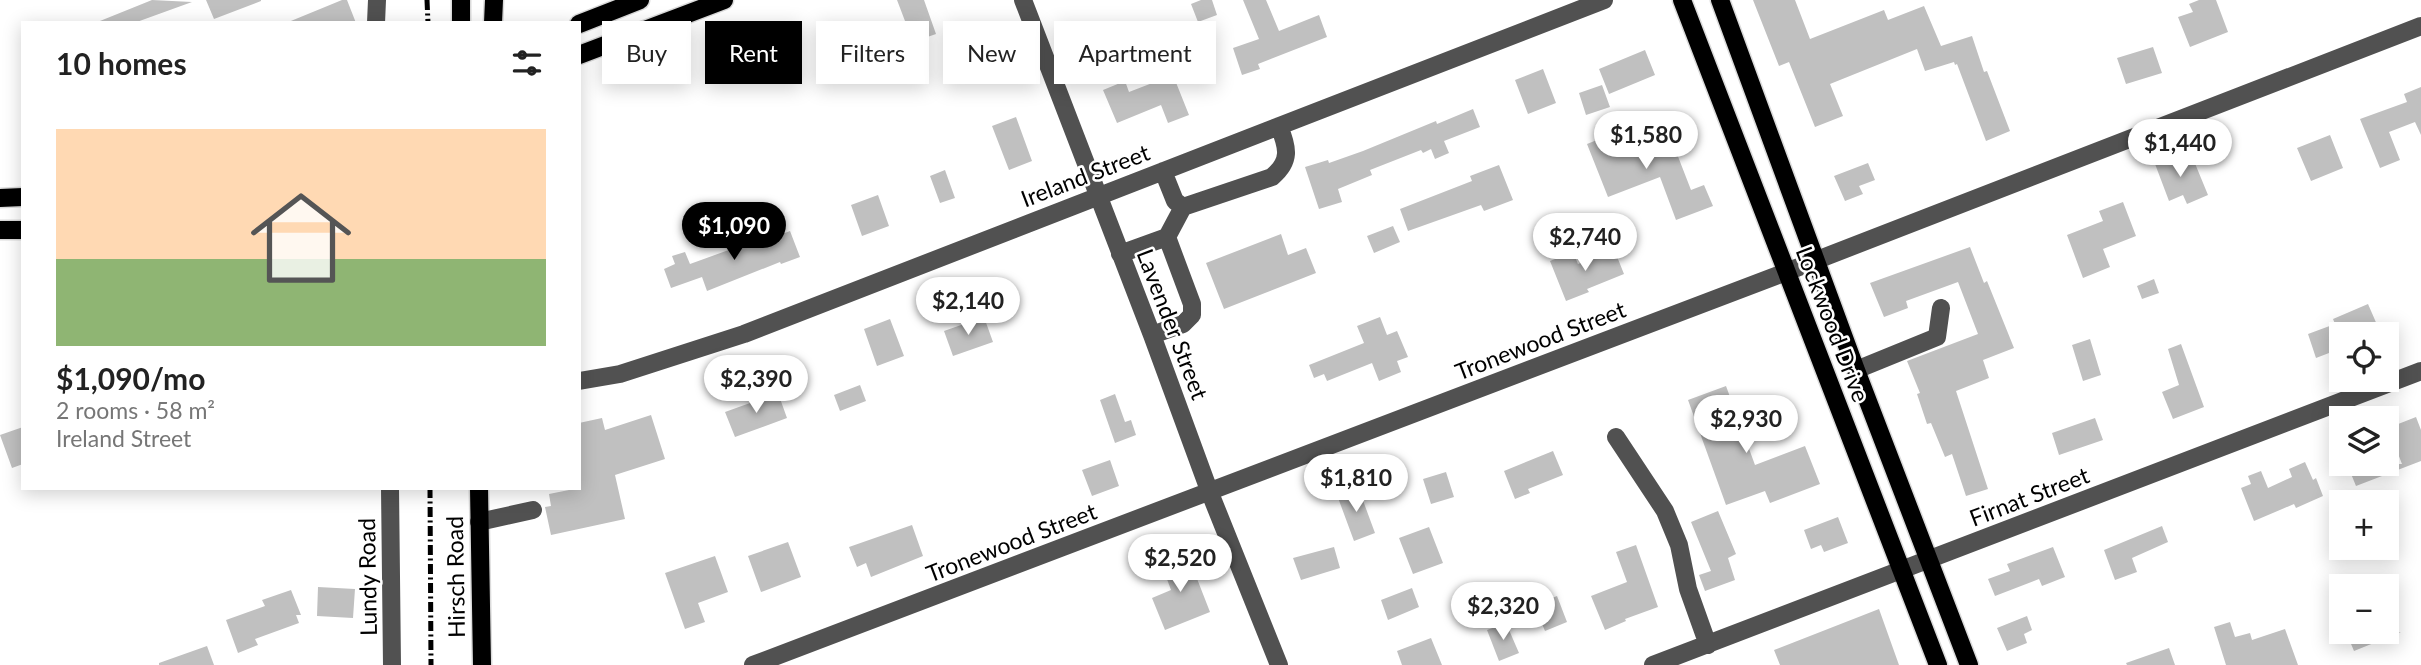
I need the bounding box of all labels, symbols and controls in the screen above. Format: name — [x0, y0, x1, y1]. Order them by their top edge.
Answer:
chip: Buy — [602, 21, 691, 84]
chip: Rent — [705, 21, 802, 84]
chip: Filters — [816, 21, 929, 84]
chip: New — [943, 21, 1040, 84]
chip: Apartment — [1054, 21, 1216, 84]
icon: filters — [508, 44, 546, 82]
text: 10 homes — [56, 45, 187, 81]
pin: $1,580 — [1589, 111, 1703, 171]
text: $1,580 — [1610, 120, 1682, 148]
pin: $1,440 — [2123, 120, 2237, 179]
text: $1,440 — [2144, 128, 2216, 156]
street label: Ireland Street — [1017, 137, 1154, 212]
icon: home — [238, 175, 364, 301]
pin: $1,090 — [677, 202, 791, 262]
text: $1,090 — [698, 211, 770, 239]
pin: $2,740 — [1528, 214, 1642, 273]
text: $2,740 — [1549, 222, 1621, 250]
street label: Lockwood Drive — [1790, 242, 1876, 406]
street label: Lavender Street — [1131, 245, 1215, 404]
pin: $2,140 — [911, 278, 1025, 337]
text: $2,140 — [932, 286, 1004, 314]
street label: Tronewood Street — [1451, 294, 1630, 385]
map controls — [2329, 322, 2399, 644]
button: locate — [2329, 322, 2399, 392]
pin: $2,390 — [699, 356, 813, 415]
text: $1,090/mo — [56, 360, 205, 396]
text: $2,390 — [720, 364, 792, 392]
text: 2 rooms · 58 m² — [56, 396, 215, 424]
pin: $2,930 — [1689, 396, 1803, 455]
text: $2,930 — [1710, 404, 1782, 432]
button: layers — [2329, 406, 2399, 476]
text: Ireland Street — [56, 424, 191, 452]
pin: $1,810 — [1299, 454, 1413, 514]
street label: Firnat Street — [1965, 460, 2093, 532]
text: $1,810 — [1320, 463, 1392, 491]
button: + — [2329, 490, 2399, 560]
street label: Tronewood Street — [922, 496, 1101, 587]
street label: Hirsch Road — [440, 516, 470, 638]
street label: Lundy Road — [352, 518, 382, 636]
pin: $2,520 — [1123, 534, 1237, 594]
text: $2,520 — [1144, 543, 1216, 571]
button: − — [2329, 574, 2399, 644]
pin: $2,320 — [1446, 582, 1560, 642]
text: $2,320 — [1467, 591, 1539, 619]

